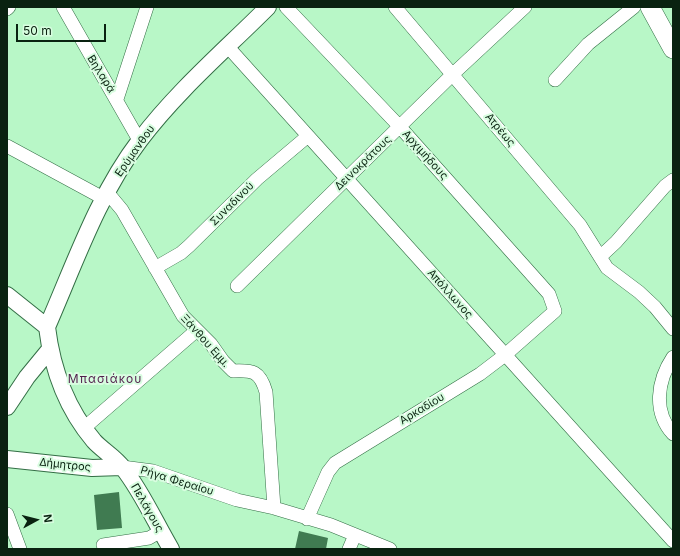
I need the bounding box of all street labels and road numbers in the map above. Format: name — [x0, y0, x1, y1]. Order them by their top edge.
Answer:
street label: Βηλαρά — [84, 53, 118, 95]
street label: Ατρέως — [482, 111, 518, 149]
street label: Ερύμανθου — [112, 123, 158, 179]
street label: Αρχιμήδους — [399, 127, 451, 183]
street label: Δεινοκράτους — [332, 133, 394, 193]
street label: Συναδινού — [207, 179, 257, 229]
street label: Απόλλωνος — [424, 267, 476, 321]
street label: Ξάνθου Εμμ. — [178, 312, 232, 370]
street label: Αρκαδίου — [397, 390, 447, 428]
street label: Δήμητρος — [39, 456, 91, 474]
street label: Ρήγα Φεραίου — [139, 464, 215, 498]
street label: Πελάγους — [128, 481, 166, 535]

